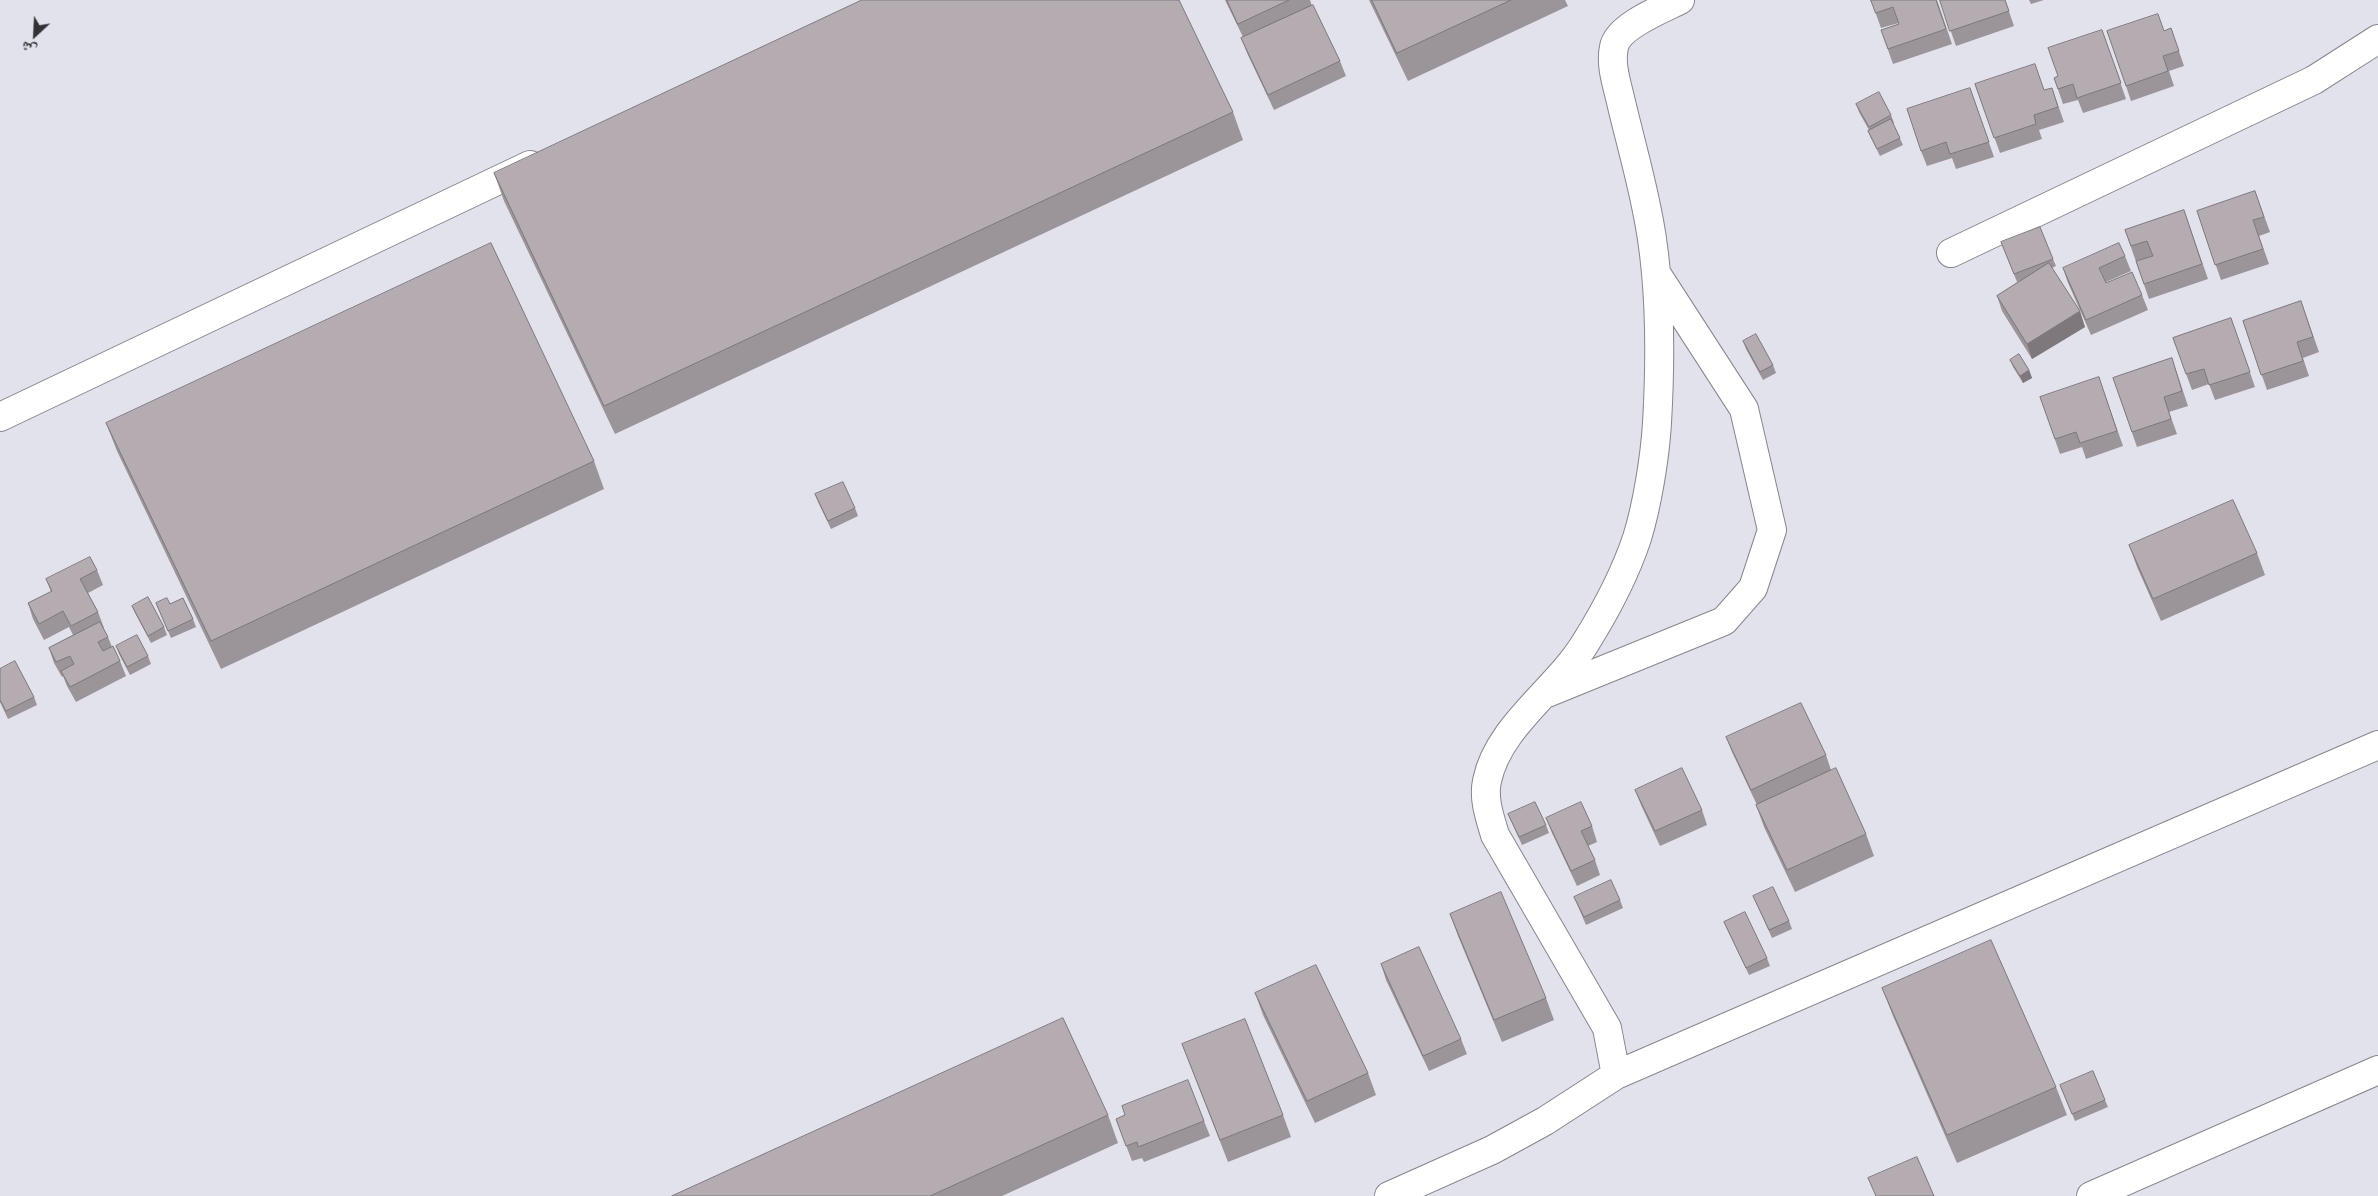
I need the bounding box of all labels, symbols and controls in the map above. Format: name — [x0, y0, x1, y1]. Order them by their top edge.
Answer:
north arrow — [10, 10, 60, 60]
text: ش — [19, 38, 39, 59]

